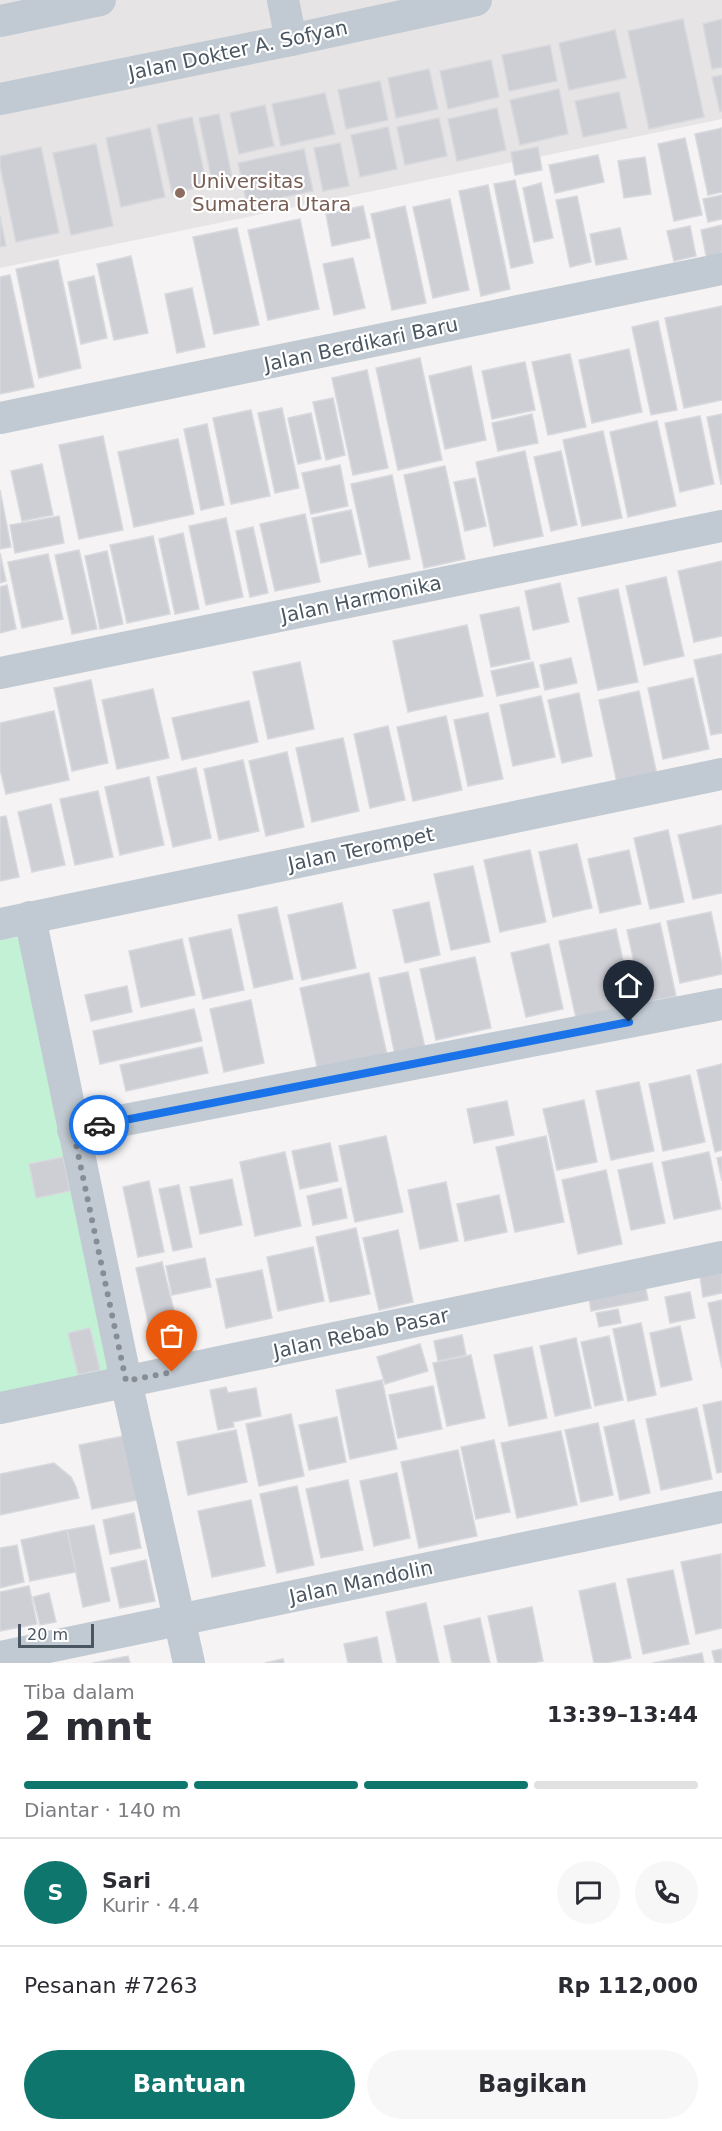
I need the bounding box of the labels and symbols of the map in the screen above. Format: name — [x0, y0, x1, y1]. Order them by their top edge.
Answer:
street label: Jalan Dokter A. Sofyan — [124, 15, 350, 85]
place label: Universitas Sumatera Utara — [192, 169, 351, 216]
marker: Universitas Sumatera Utara — [173, 186, 187, 200]
street label: Jalan Berdikari Baru — [260, 312, 460, 377]
street label: Jalan Harmonika — [277, 570, 444, 628]
street label: Jalan Terompet — [284, 822, 436, 877]
pin — [603, 960, 654, 1022]
courier — [69, 1095, 129, 1155]
street label: Jalan Rebab Pasar — [269, 1303, 452, 1364]
pin — [146, 1310, 197, 1372]
street label: Jalan Mandolin — [285, 1555, 435, 1609]
scale bar — [18, 1621, 94, 1648]

